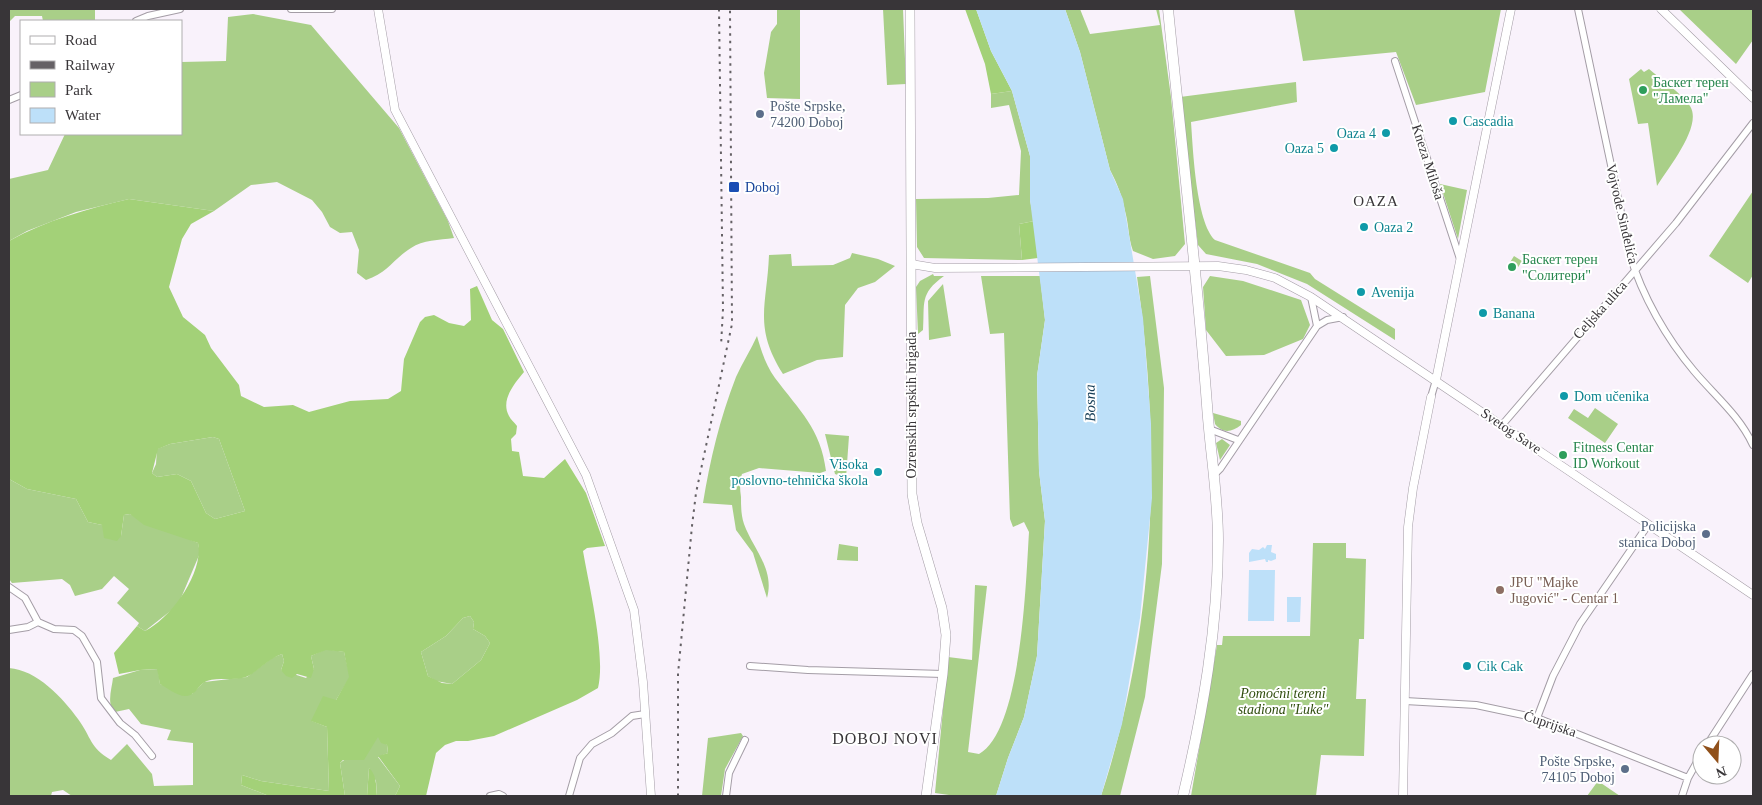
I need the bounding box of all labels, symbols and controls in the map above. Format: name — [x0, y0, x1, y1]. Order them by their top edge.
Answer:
legend — [20, 20, 182, 135]
text: Road — [65, 32, 97, 48]
text: Railway — [65, 57, 115, 73]
place label: Баскет терен "Ламела" — [1653, 75, 1729, 106]
text: Park — [65, 82, 93, 98]
marker: Баскет терен "Ламела" — [1637, 84, 1649, 96]
place label: Pošte Srpske, 74200 Doboj — [770, 99, 845, 130]
text: Water — [65, 107, 100, 123]
marker: Pošte Srpske, 74200 Doboj — [754, 108, 766, 120]
place label: Cascadia — [1463, 114, 1514, 129]
marker: Cascadia — [1447, 115, 1459, 127]
street label: Kneza Miloša — [1409, 123, 1447, 202]
place label: Oaza 4 — [1337, 126, 1376, 141]
marker: Oaza 4 — [1380, 127, 1392, 139]
place label: Oaza 5 — [1285, 141, 1324, 156]
marker: Oaza 5 — [1328, 142, 1340, 154]
street label: Vojvode Sinđelića — [1603, 163, 1641, 266]
marker: Doboj — [727, 180, 741, 194]
place label: Doboj — [745, 180, 780, 195]
district label: OAZA — [1353, 193, 1399, 209]
place label: Oaza 2 — [1374, 220, 1413, 235]
marker: Oaza 2 — [1358, 221, 1370, 233]
place label: Баскет терен "Солитери" — [1522, 252, 1598, 283]
marker: Баскет терен "Солитери" — [1506, 261, 1518, 273]
street label: Celjska ulica — [1570, 277, 1630, 342]
place label: Avenija — [1371, 285, 1415, 300]
marker: Avenija — [1355, 286, 1367, 298]
place label: Banana — [1493, 306, 1536, 321]
marker: Banana — [1477, 307, 1489, 319]
street label: Ozrenskih srpskih brigada — [904, 331, 919, 478]
water label: Bosna — [1082, 384, 1098, 422]
place label: Dom učenika — [1574, 389, 1650, 404]
marker: Dom učenika — [1558, 390, 1570, 402]
street label: Svetog Save — [1478, 405, 1544, 457]
place label: Fitness Centar ID Workout — [1573, 440, 1654, 471]
marker: Fitness Centar ID Workout — [1557, 449, 1569, 461]
place label: Visoka poslovno-tehnička škola — [732, 457, 869, 488]
marker: Visoka poslovno-tehnička škola — [872, 466, 884, 478]
place label: Policijska stanica Doboj — [1619, 519, 1697, 550]
marker: Policijska stanica Doboj — [1700, 528, 1712, 540]
place label: JPU "Majke Jugović" - Centar 1 — [1510, 575, 1619, 606]
marker: JPU "Majke Jugović" - Centar 1 — [1494, 584, 1506, 596]
place label: Cik Cak — [1477, 659, 1523, 674]
marker: Cik Cak — [1461, 660, 1473, 672]
park label: Pomoćni tereni stadiona "Luke" — [1238, 686, 1328, 717]
street label: Ćuprijska — [1522, 707, 1579, 740]
district label: DOBOJ NOVI — [832, 730, 938, 747]
north arrow — [1692, 735, 1742, 785]
place label: Pošte Srpske, 74105 Doboj — [1540, 754, 1615, 785]
marker: Pošte Srpske, 74105 Doboj — [1619, 763, 1631, 775]
text: N — [1714, 763, 1728, 781]

